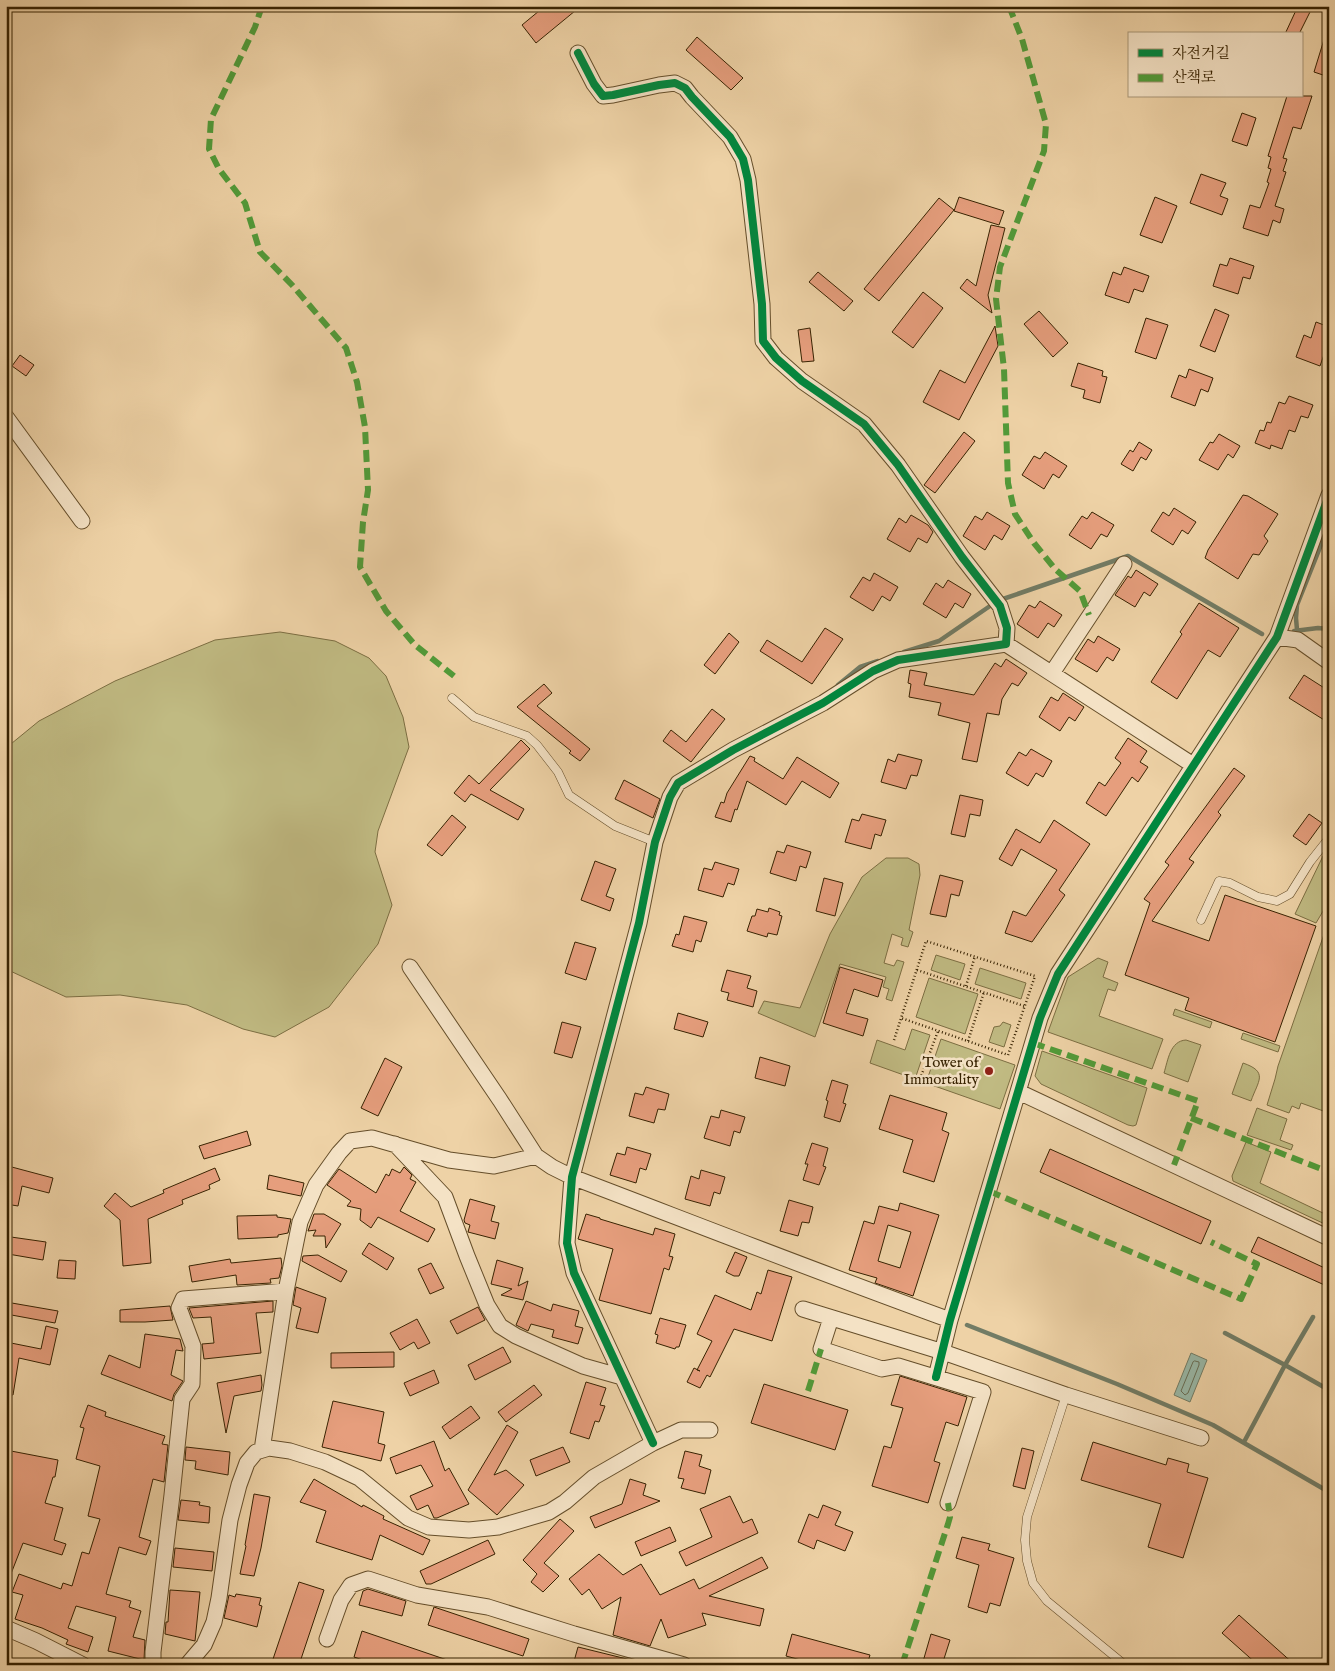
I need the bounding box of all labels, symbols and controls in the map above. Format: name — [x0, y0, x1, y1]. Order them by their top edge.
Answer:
legend — [1128, 32, 1302, 98]
text: 자전거길 — [1172, 44, 1230, 63]
text: 산책로 — [1172, 68, 1216, 87]
place label: Tower of Immortality — [904, 1053, 982, 1089]
marker: Tower of Immortality — [983, 1065, 995, 1077]

